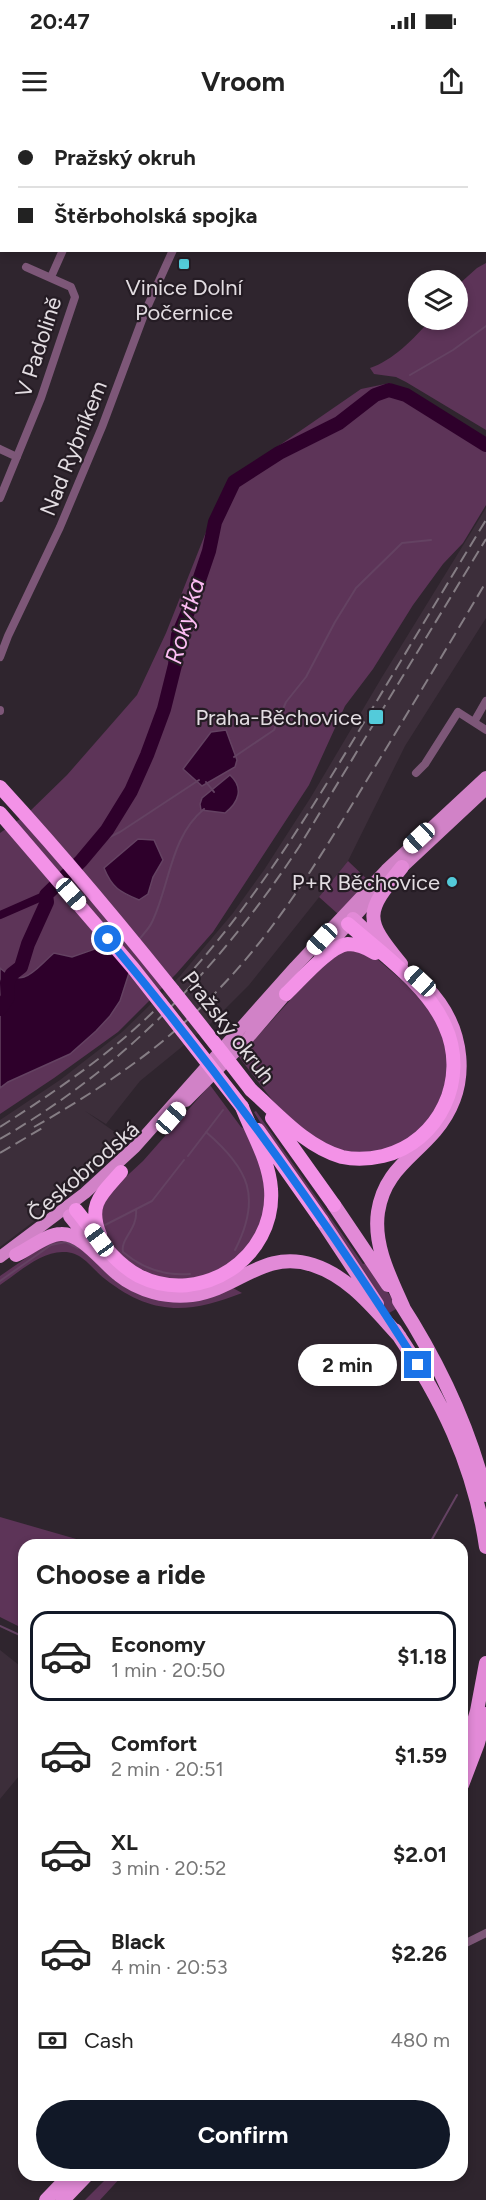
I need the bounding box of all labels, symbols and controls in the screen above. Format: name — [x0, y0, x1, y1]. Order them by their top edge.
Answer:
text: 20:47 — [30, 8, 90, 35]
icon: menu — [18, 65, 51, 98]
text: Vroom — [201, 65, 285, 98]
icon: share — [435, 65, 468, 98]
text: Pražský okruh — [54, 144, 196, 171]
text: Štěrboholská spojka — [54, 202, 257, 229]
marker: Vinice Dolní Počernice — [177, 257, 191, 271]
map controls — [408, 270, 468, 330]
button: layers — [408, 270, 468, 330]
place label: Vinice Dolní Počernice — [125, 274, 243, 326]
street label: V Padolině — [10, 293, 67, 401]
street label: Nad Rybníkem — [34, 377, 113, 520]
water label: Rokytka — [158, 575, 211, 667]
place label: Praha-Běchovice — [195, 704, 362, 731]
marker: Praha-Běchovice — [367, 708, 385, 726]
car — [400, 819, 438, 857]
place label: P+R Běchovice — [292, 869, 440, 896]
car — [52, 875, 90, 913]
marker: P+R Běchovice — [445, 875, 459, 889]
car — [303, 920, 341, 958]
route start — [94, 925, 121, 952]
car — [401, 962, 439, 1000]
street label: Pražský okruh — [176, 966, 281, 1089]
car — [152, 1099, 190, 1137]
street label: Českobrodská — [22, 1116, 145, 1227]
car — [81, 1220, 117, 1260]
callout: 2 min — [298, 1344, 397, 1386]
route end — [404, 1351, 431, 1378]
text: 2 min — [322, 1353, 373, 1377]
text: Choose a ride — [36, 1558, 205, 1591]
icon: car — [39, 1629, 93, 1683]
text: Economy — [111, 1631, 206, 1658]
text: $1.18 — [397, 1643, 447, 1670]
text: 1 min · 20:50 — [111, 1658, 225, 1682]
icon: car — [39, 1728, 93, 1782]
text: Comfort — [111, 1730, 197, 1757]
text: $1.59 — [395, 1742, 447, 1769]
text: 2 min · 20:51 — [111, 1757, 224, 1781]
icon: car — [39, 1827, 93, 1881]
text: XL — [111, 1829, 138, 1856]
text: $2.01 — [393, 1841, 447, 1868]
text: 3 min · 20:52 — [111, 1856, 226, 1880]
icon: car — [39, 1926, 93, 1980]
text: Black — [111, 1928, 165, 1955]
text: $2.26 — [391, 1940, 447, 1967]
text: 4 min · 20:53 — [111, 1955, 228, 1979]
icon: cash — [36, 2024, 69, 2057]
text: Cash — [84, 2027, 134, 2054]
text: 480 m — [391, 2028, 450, 2052]
button: Confirm — [36, 2100, 450, 2169]

